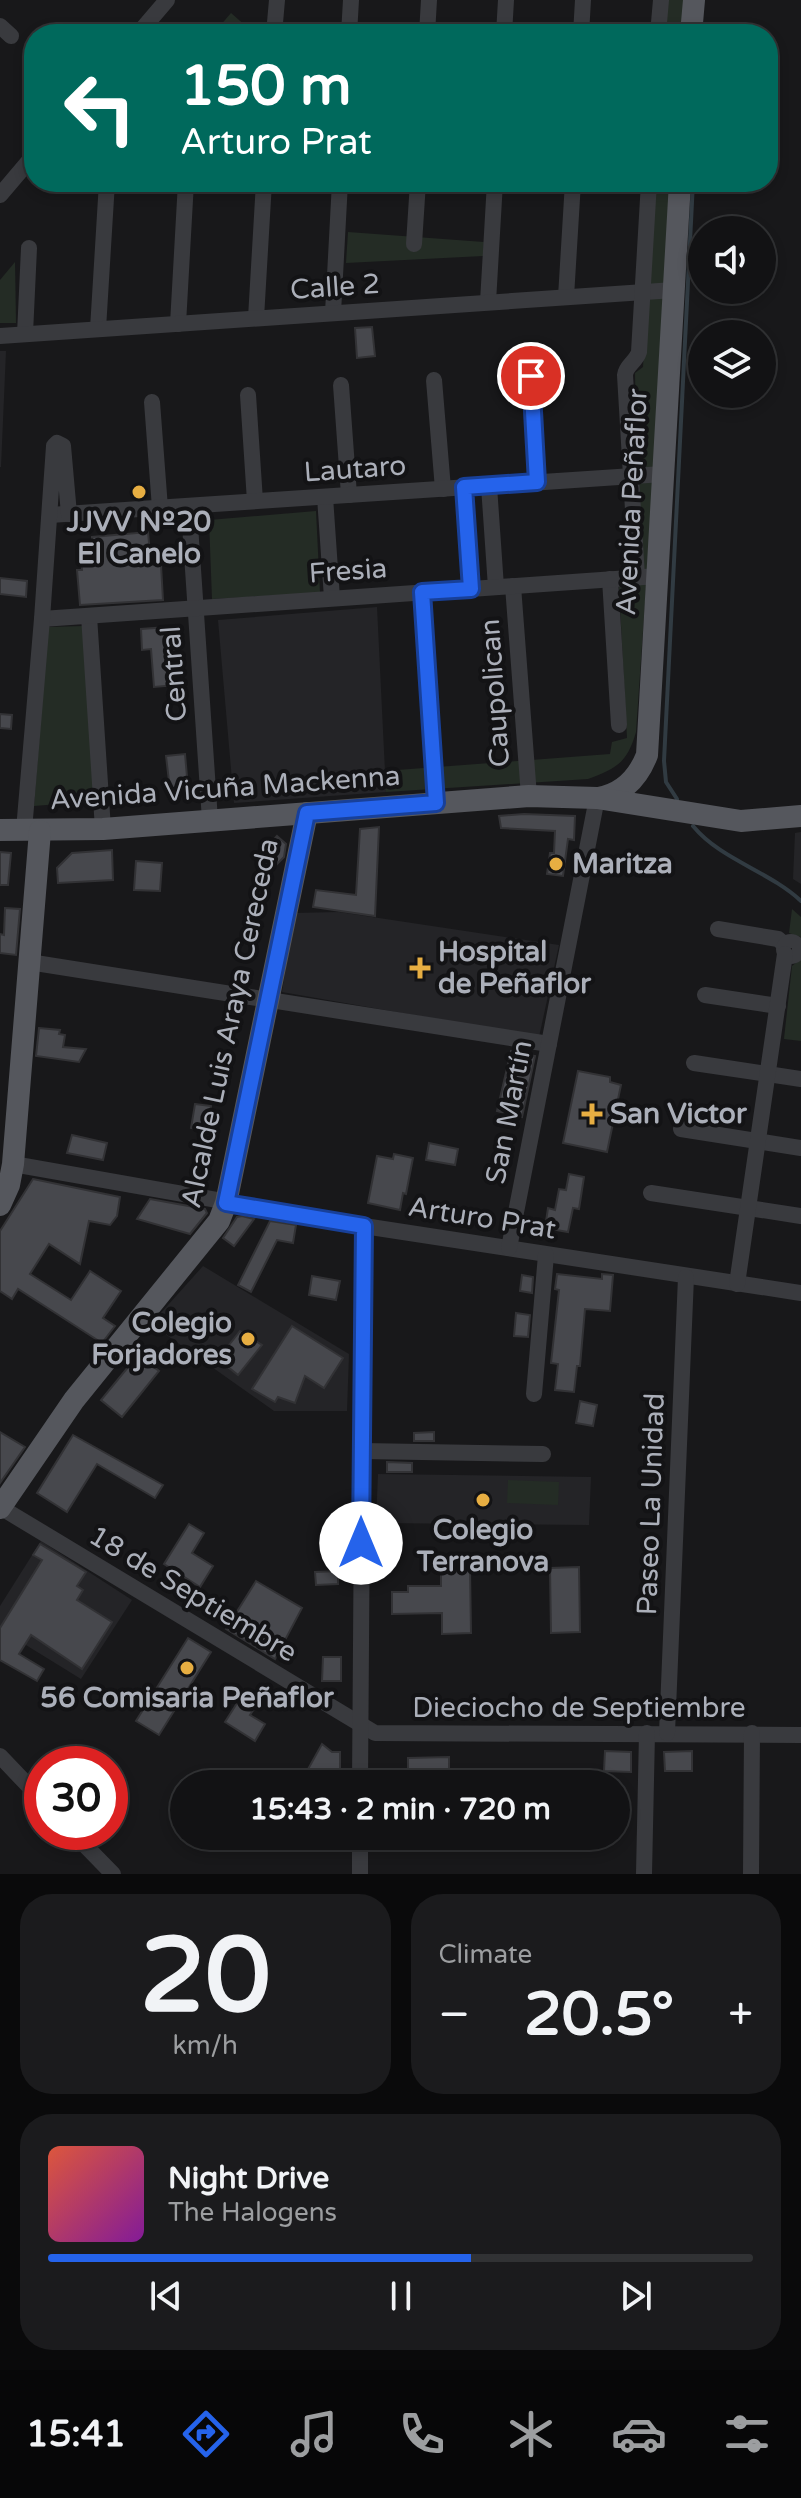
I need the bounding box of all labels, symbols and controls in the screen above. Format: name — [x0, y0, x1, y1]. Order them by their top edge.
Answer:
text: 150 m — [180, 53, 351, 120]
icon: left — [48, 56, 152, 160]
text: Arturo Prat — [180, 121, 372, 164]
map controls — [688, 216, 776, 408]
button: sound — [688, 216, 776, 304]
street label: Calle 2 — [289, 267, 381, 307]
button: layers — [688, 320, 776, 408]
pin — [497, 342, 565, 410]
icon: arrive — [509, 354, 553, 398]
street label: Avenida Peñaflor — [609, 387, 655, 616]
street label: Lautaro — [303, 448, 407, 490]
marker: JJVV Nº20 El Canelo — [130, 483, 148, 501]
place label: JJVV Nº20 El Canelo — [66, 505, 211, 571]
street label: Fresia — [308, 551, 388, 591]
street label: Caupolican — [473, 618, 517, 768]
street label: Central — [154, 625, 194, 723]
street label: Avenida Vicuña Mackenna — [48, 759, 402, 817]
street label: Alcalde Luis Araya Cereceda — [174, 835, 286, 1211]
place label: Maritza — [572, 847, 673, 881]
marker: Maritza — [547, 855, 565, 873]
place label: Hospital de Peñaflor — [438, 935, 592, 1001]
marker: Hospital de Peñaflor — [409, 957, 431, 979]
street label: San Martín — [478, 1037, 540, 1187]
place label: San Victor — [610, 1097, 748, 1131]
marker: San Victor — [581, 1103, 603, 1125]
street label: Arturo Prat — [406, 1190, 559, 1247]
place label: Colegio Forjadores — [91, 1306, 232, 1372]
marker: Colegio Forjadores — [239, 1330, 257, 1348]
street label: Paseo La Unidad — [630, 1392, 672, 1616]
marker: Colegio Terranova — [474, 1491, 492, 1509]
position arrow — [319, 1501, 403, 1585]
place label: Colegio Terranova — [416, 1513, 549, 1579]
street label: 18 de Septiembre — [83, 1518, 303, 1670]
marker: 56 Comisaria Peñaflor — [178, 1659, 196, 1677]
place label: 56 Comisaria Peñaflor — [40, 1681, 335, 1715]
street label: Dieciocho de Septiembre — [412, 1691, 746, 1725]
speed limit sign: 30 — [24, 1746, 128, 1850]
text: 15:43 · 2 min · 720 m — [249, 1791, 551, 1828]
text: 20 — [140, 1915, 271, 2040]
text: Climate — [439, 1939, 532, 1970]
text: 20.5° — [524, 1979, 674, 2051]
text: − — [439, 1989, 470, 2042]
text: + — [728, 1989, 753, 2042]
text: km/h — [173, 2030, 238, 2061]
text: Night Drive — [168, 2160, 329, 2197]
text: The Halogens — [168, 2197, 337, 2228]
icon: previous — [144, 2274, 188, 2318]
icon: pause — [379, 2274, 423, 2318]
icon: next — [614, 2274, 658, 2318]
icon: directions — [178, 2406, 234, 2462]
icon: music — [286, 2406, 342, 2462]
icon: phone — [394, 2406, 450, 2462]
icon: climate — [503, 2406, 559, 2462]
icon: car — [611, 2406, 667, 2462]
icon: filters — [719, 2406, 775, 2462]
text: 15:41 — [26, 2413, 126, 2456]

